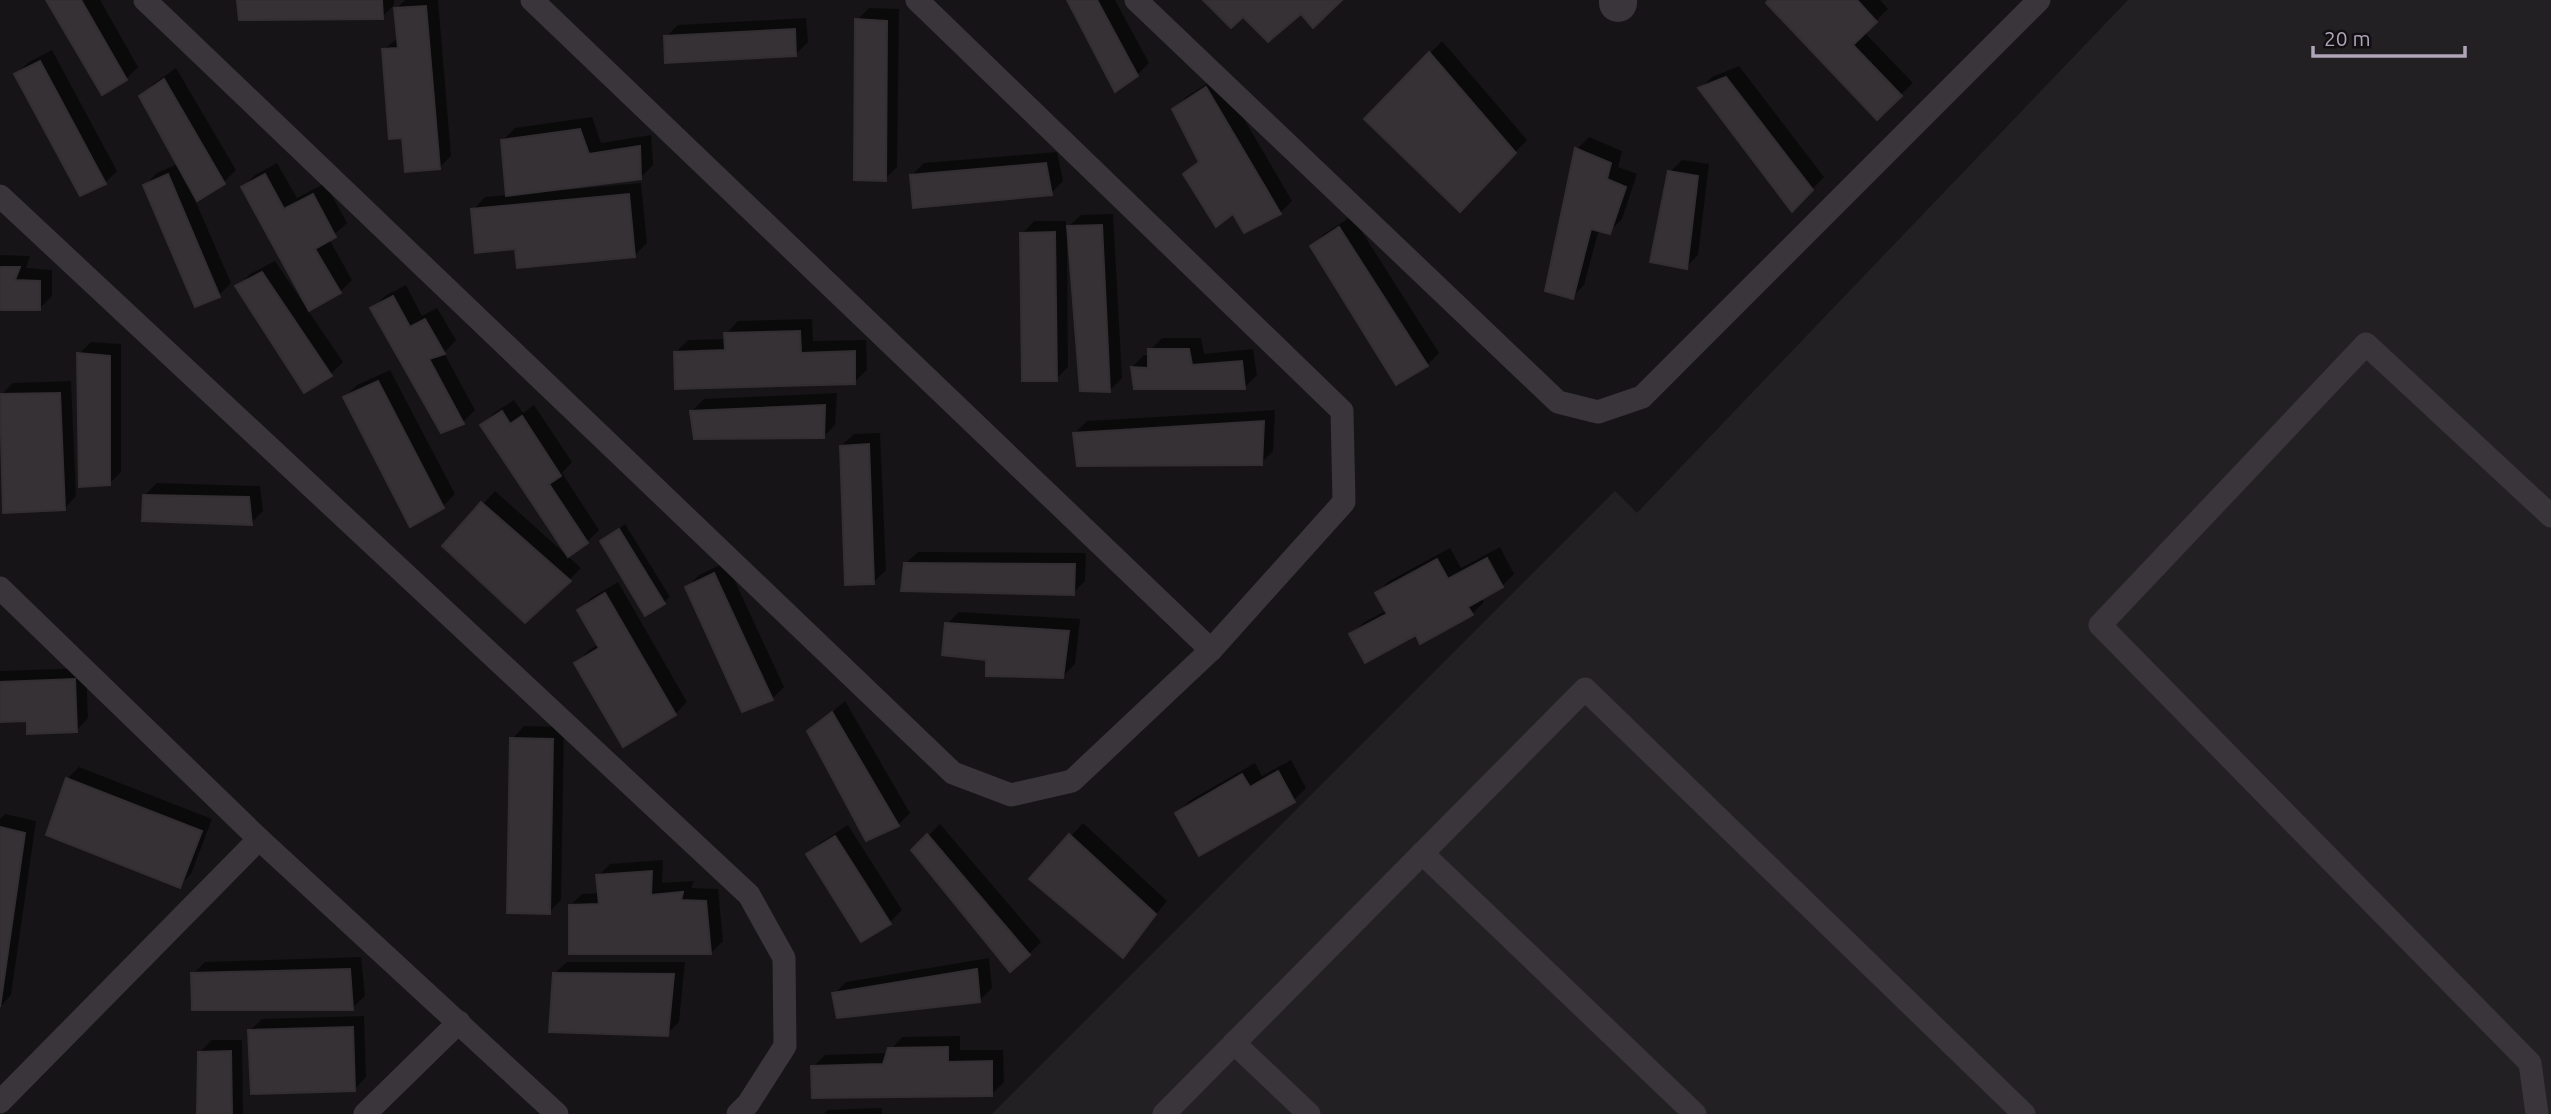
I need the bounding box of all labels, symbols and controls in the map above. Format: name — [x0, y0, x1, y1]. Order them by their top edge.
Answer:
scale bar — [2313, 14, 2465, 58]
text: 20 m — [2324, 26, 2371, 50]

